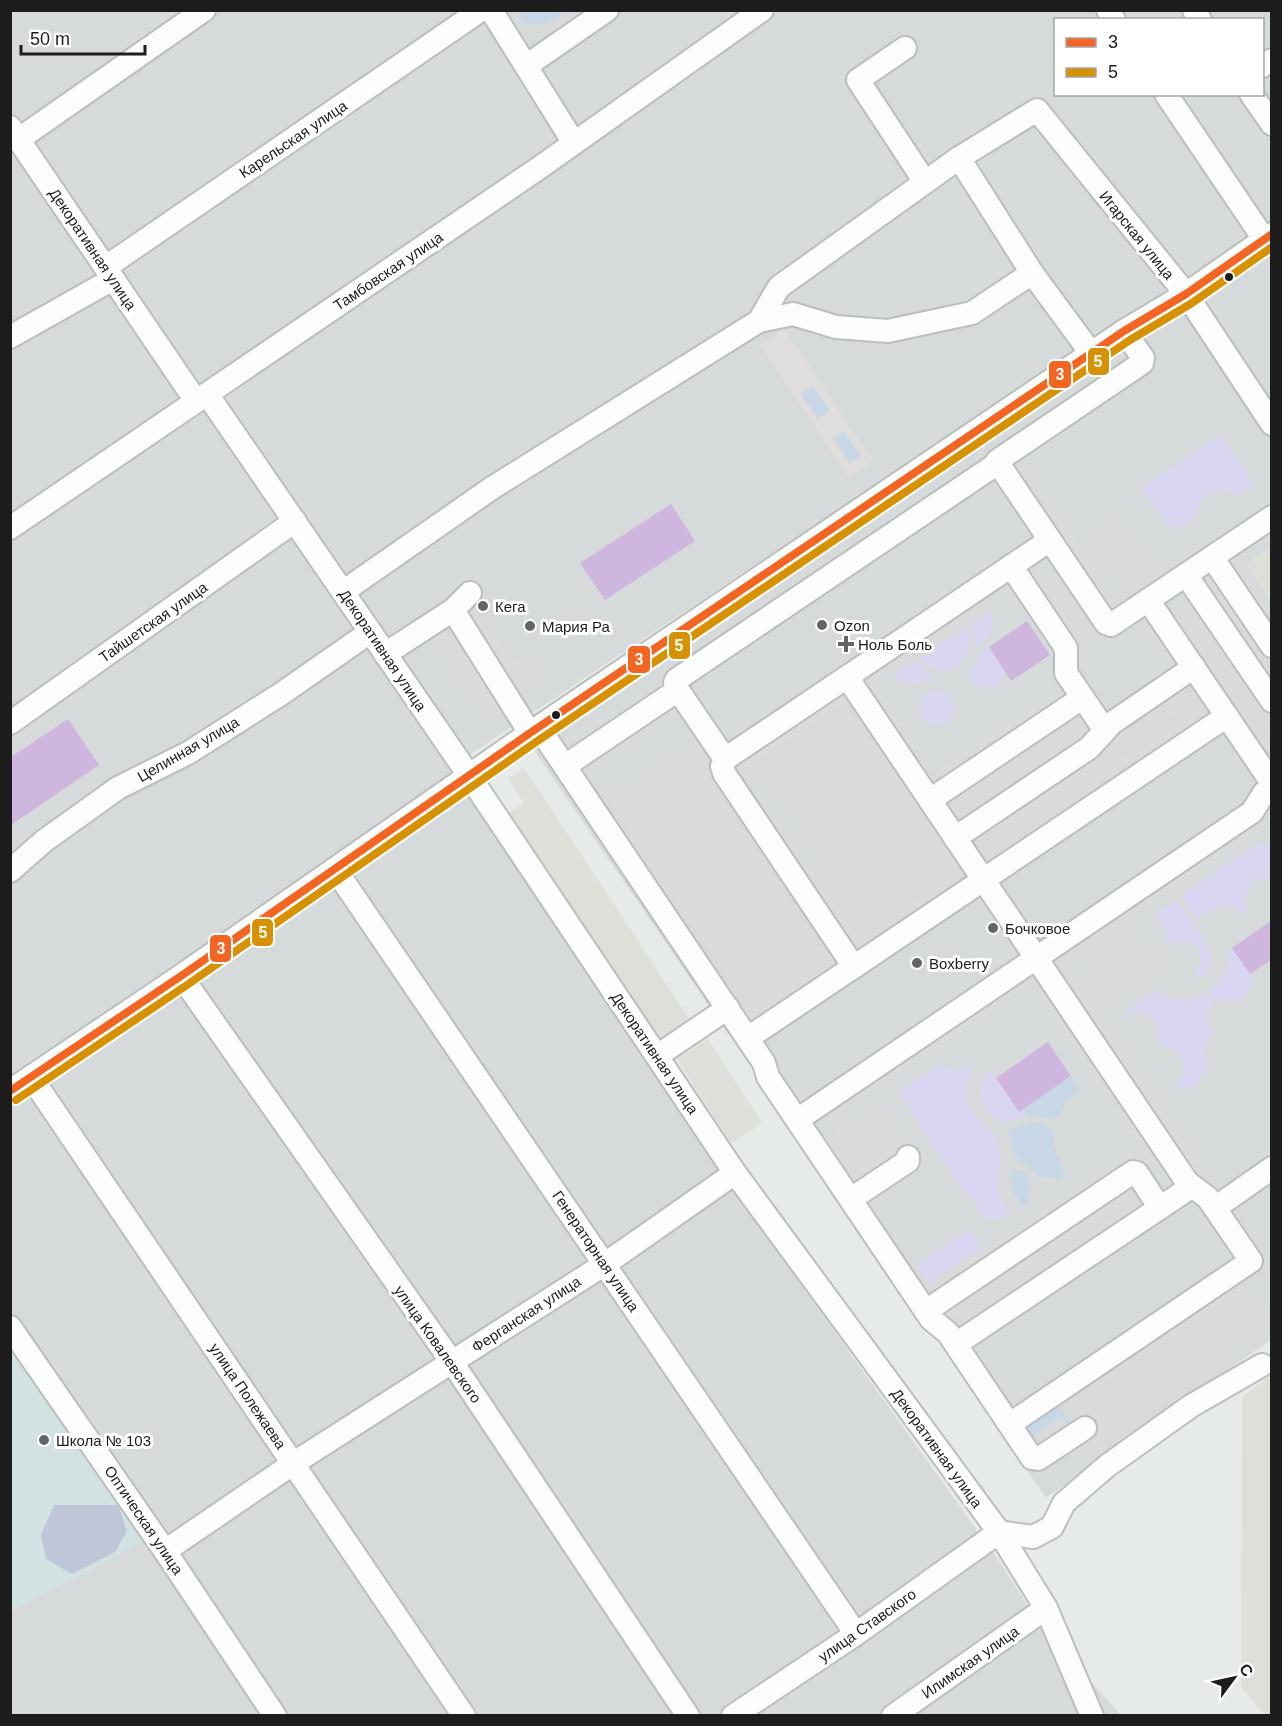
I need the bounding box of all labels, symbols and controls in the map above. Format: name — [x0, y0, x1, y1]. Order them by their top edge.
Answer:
scale bar — [21, 18, 146, 56]
legend — [1054, 18, 1264, 96]
text: 50 m — [30, 29, 70, 49]
text: 3 — [1108, 32, 1118, 52]
text: 5 — [1108, 62, 1118, 82]
street label: Карельская улица — [236, 96, 351, 181]
street label: Декоративная улица — [46, 185, 140, 314]
street label: Игарская улица — [1096, 187, 1178, 283]
street label: Тамбовская улица — [330, 228, 446, 314]
unlabelled marker — [1223, 271, 1235, 283]
line badge: 5 — [1087, 347, 1110, 376]
text: 5 — [1094, 353, 1103, 370]
line badge: 3 — [1048, 360, 1072, 389]
text: 3 — [1056, 366, 1065, 383]
street label: Тайшетская улица — [96, 578, 211, 666]
street label: Декоративная улица — [336, 586, 430, 715]
place label: Кега — [495, 598, 526, 615]
marker: Кега — [476, 599, 490, 613]
place label: Ozon — [834, 617, 870, 634]
place label: Мария Ра — [542, 618, 611, 635]
marker: Ozon — [815, 618, 829, 632]
marker: Мария Ра — [523, 619, 537, 633]
line badge: 5 — [668, 631, 691, 660]
place label: Ноль Боль — [858, 636, 932, 653]
text: 5 — [675, 637, 684, 654]
marker: Ноль Боль — [839, 637, 853, 651]
line badge: 3 — [627, 645, 651, 674]
text: 3 — [635, 651, 644, 668]
unlabelled marker — [550, 709, 562, 721]
street label: Целинная улица — [134, 713, 242, 785]
line badge: 5 — [251, 918, 274, 947]
place label: Бочковое — [1005, 920, 1070, 937]
marker: Бочковое — [986, 921, 1000, 935]
text: 5 — [259, 924, 268, 941]
line badge: 3 — [209, 934, 232, 963]
text: 3 — [217, 940, 226, 957]
place label: Boxberry — [929, 955, 990, 972]
marker: Boxberry — [910, 956, 924, 970]
street label: Декоративная улица — [608, 989, 702, 1118]
street label: Генераторная улица — [549, 1187, 643, 1315]
street label: Ферганская улица — [468, 1272, 584, 1355]
street label: улица Ковалевского — [391, 1282, 485, 1406]
street label: улица Полежаева — [206, 1340, 290, 1453]
street label: Декоративная улица — [888, 1385, 986, 1511]
place label: Школа № 103 — [56, 1432, 151, 1449]
marker: Школа № 103 — [37, 1433, 51, 1447]
street label: Оптическая улица — [101, 1462, 187, 1578]
street label: улица Ставского — [815, 1585, 919, 1665]
street label: Илимская улица — [918, 1622, 1022, 1702]
north arrow — [1204, 1648, 1264, 1708]
text: С — [1236, 1661, 1257, 1680]

